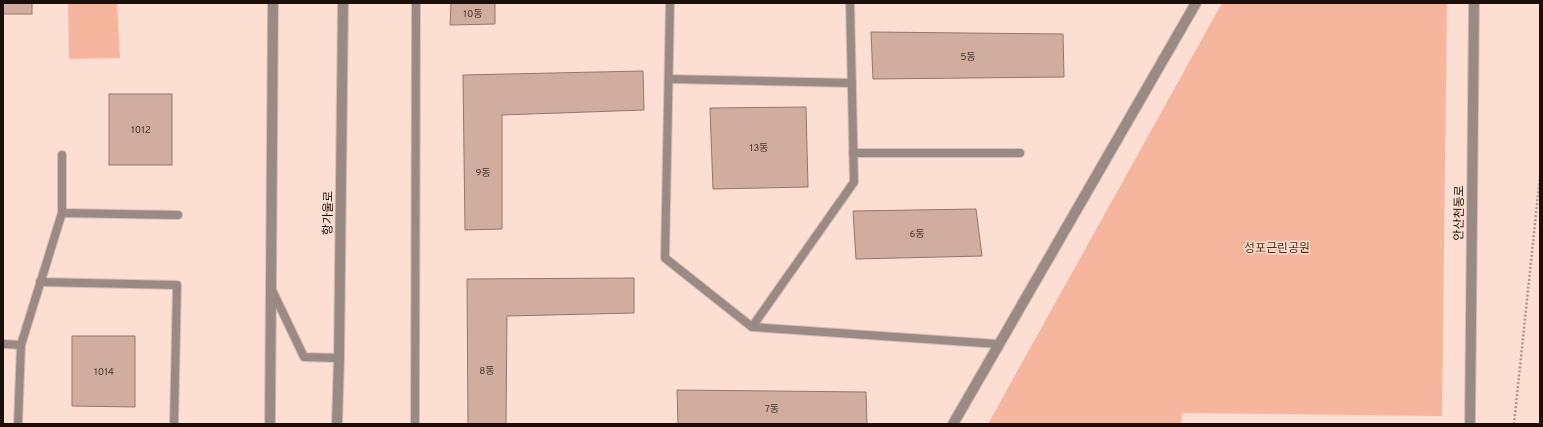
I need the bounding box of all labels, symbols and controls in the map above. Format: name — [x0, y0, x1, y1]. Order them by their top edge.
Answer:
house number: 10동 — [463, 8, 483, 21]
house number: 5동 — [960, 51, 976, 64]
house number: 1012 — [131, 124, 151, 137]
house number: 13동 — [750, 142, 768, 155]
house number: 9동 — [475, 167, 491, 180]
street label: 안산천동로 — [1452, 185, 1468, 241]
street label: 항가울로 — [321, 191, 337, 235]
house number: 6동 — [909, 228, 925, 241]
park label: 성포근린공원 — [1244, 241, 1310, 257]
house number: 8동 — [479, 365, 495, 378]
house number: 1014 — [94, 366, 114, 379]
house number: 7동 — [765, 403, 779, 416]

